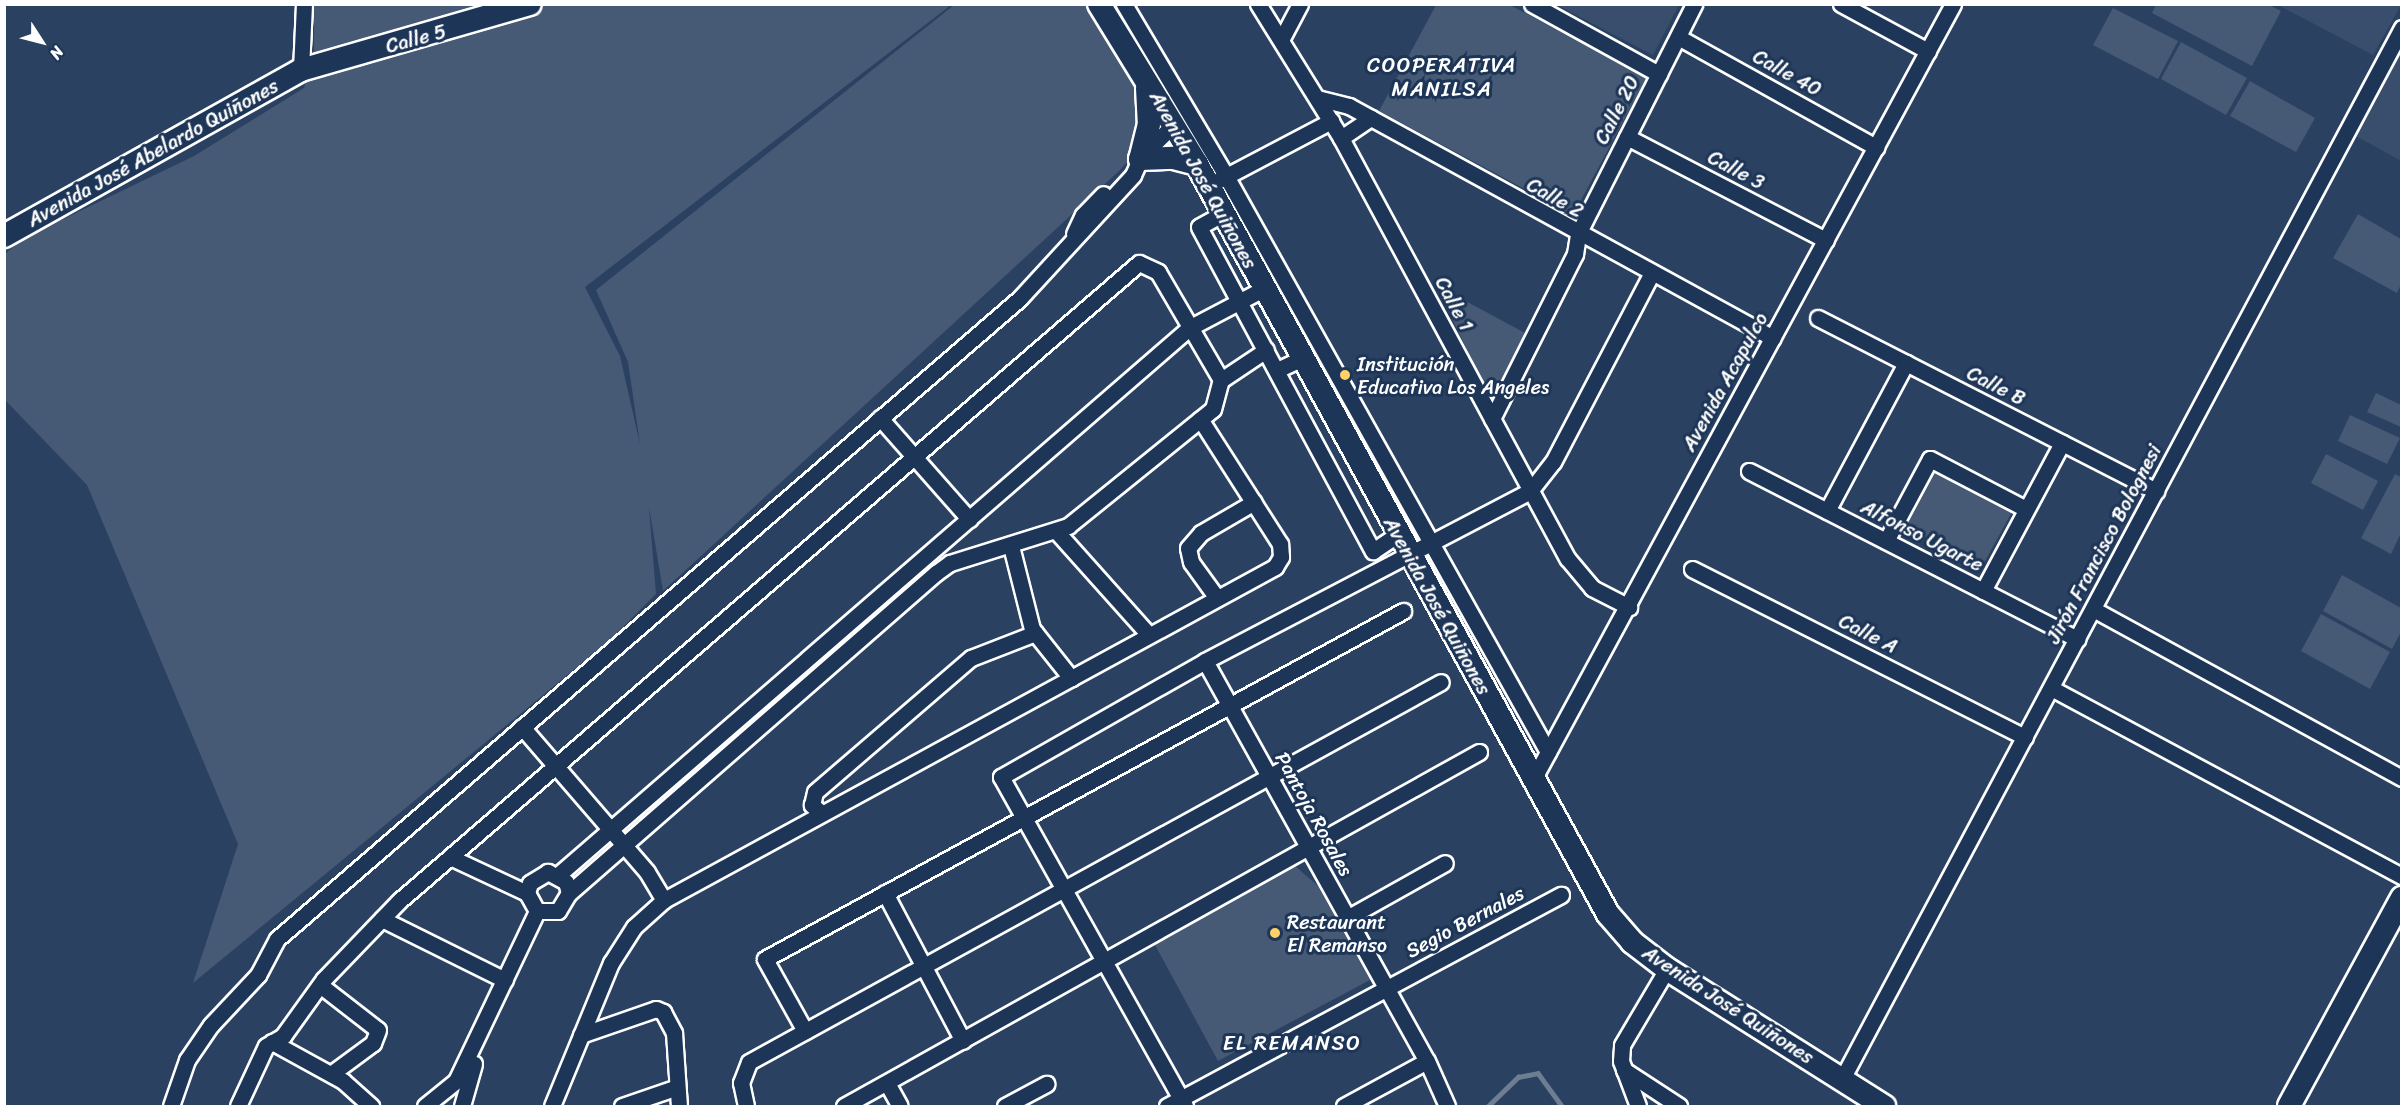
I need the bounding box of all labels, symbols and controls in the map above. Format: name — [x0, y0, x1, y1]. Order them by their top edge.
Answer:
north arrow — [12, 12, 72, 72]
street label: Calle 5 — [383, 19, 449, 59]
text: N — [42, 40, 72, 66]
street label: Calle 40 — [1749, 44, 1825, 102]
district label: COOPERATIVA MANILSA — [1366, 52, 1518, 102]
street label: Calle 20 — [1590, 72, 1644, 148]
street label: Avenida José Abelardo Quiñones — [23, 74, 283, 232]
street label: Avenida José Quiñones — [1144, 87, 1262, 273]
street label: Calle 3 — [1704, 145, 1768, 195]
street label: Calle 2 — [1523, 173, 1587, 223]
street label: Calle 1 — [1430, 273, 1478, 335]
street label: Avenida Acapulco — [1677, 308, 1773, 456]
place label: Institución Educativa Los Angeles — [1357, 352, 1551, 399]
street label: Calle B — [1963, 361, 2029, 411]
marker: Institución Educativa Los Angeles — [1338, 368, 1352, 382]
street label: Jirón Francisco Bolognesi — [2041, 440, 2167, 648]
street label: Alfonso Ugarte — [1857, 495, 1987, 577]
street label: Avenida José Quiñones — [1378, 513, 1496, 699]
street label: Calle A — [1835, 609, 1901, 659]
street label: Pantoja Rosales — [1270, 748, 1358, 880]
street label: Segio Bernales — [1402, 881, 1528, 963]
place label: Restaurant El Remanso — [1287, 910, 1386, 957]
marker: Restaurant El Remanso — [1268, 926, 1282, 940]
street label: Avenida José Quiñones — [1638, 941, 1818, 1069]
district label: EL REMANSO — [1222, 1030, 1362, 1056]

